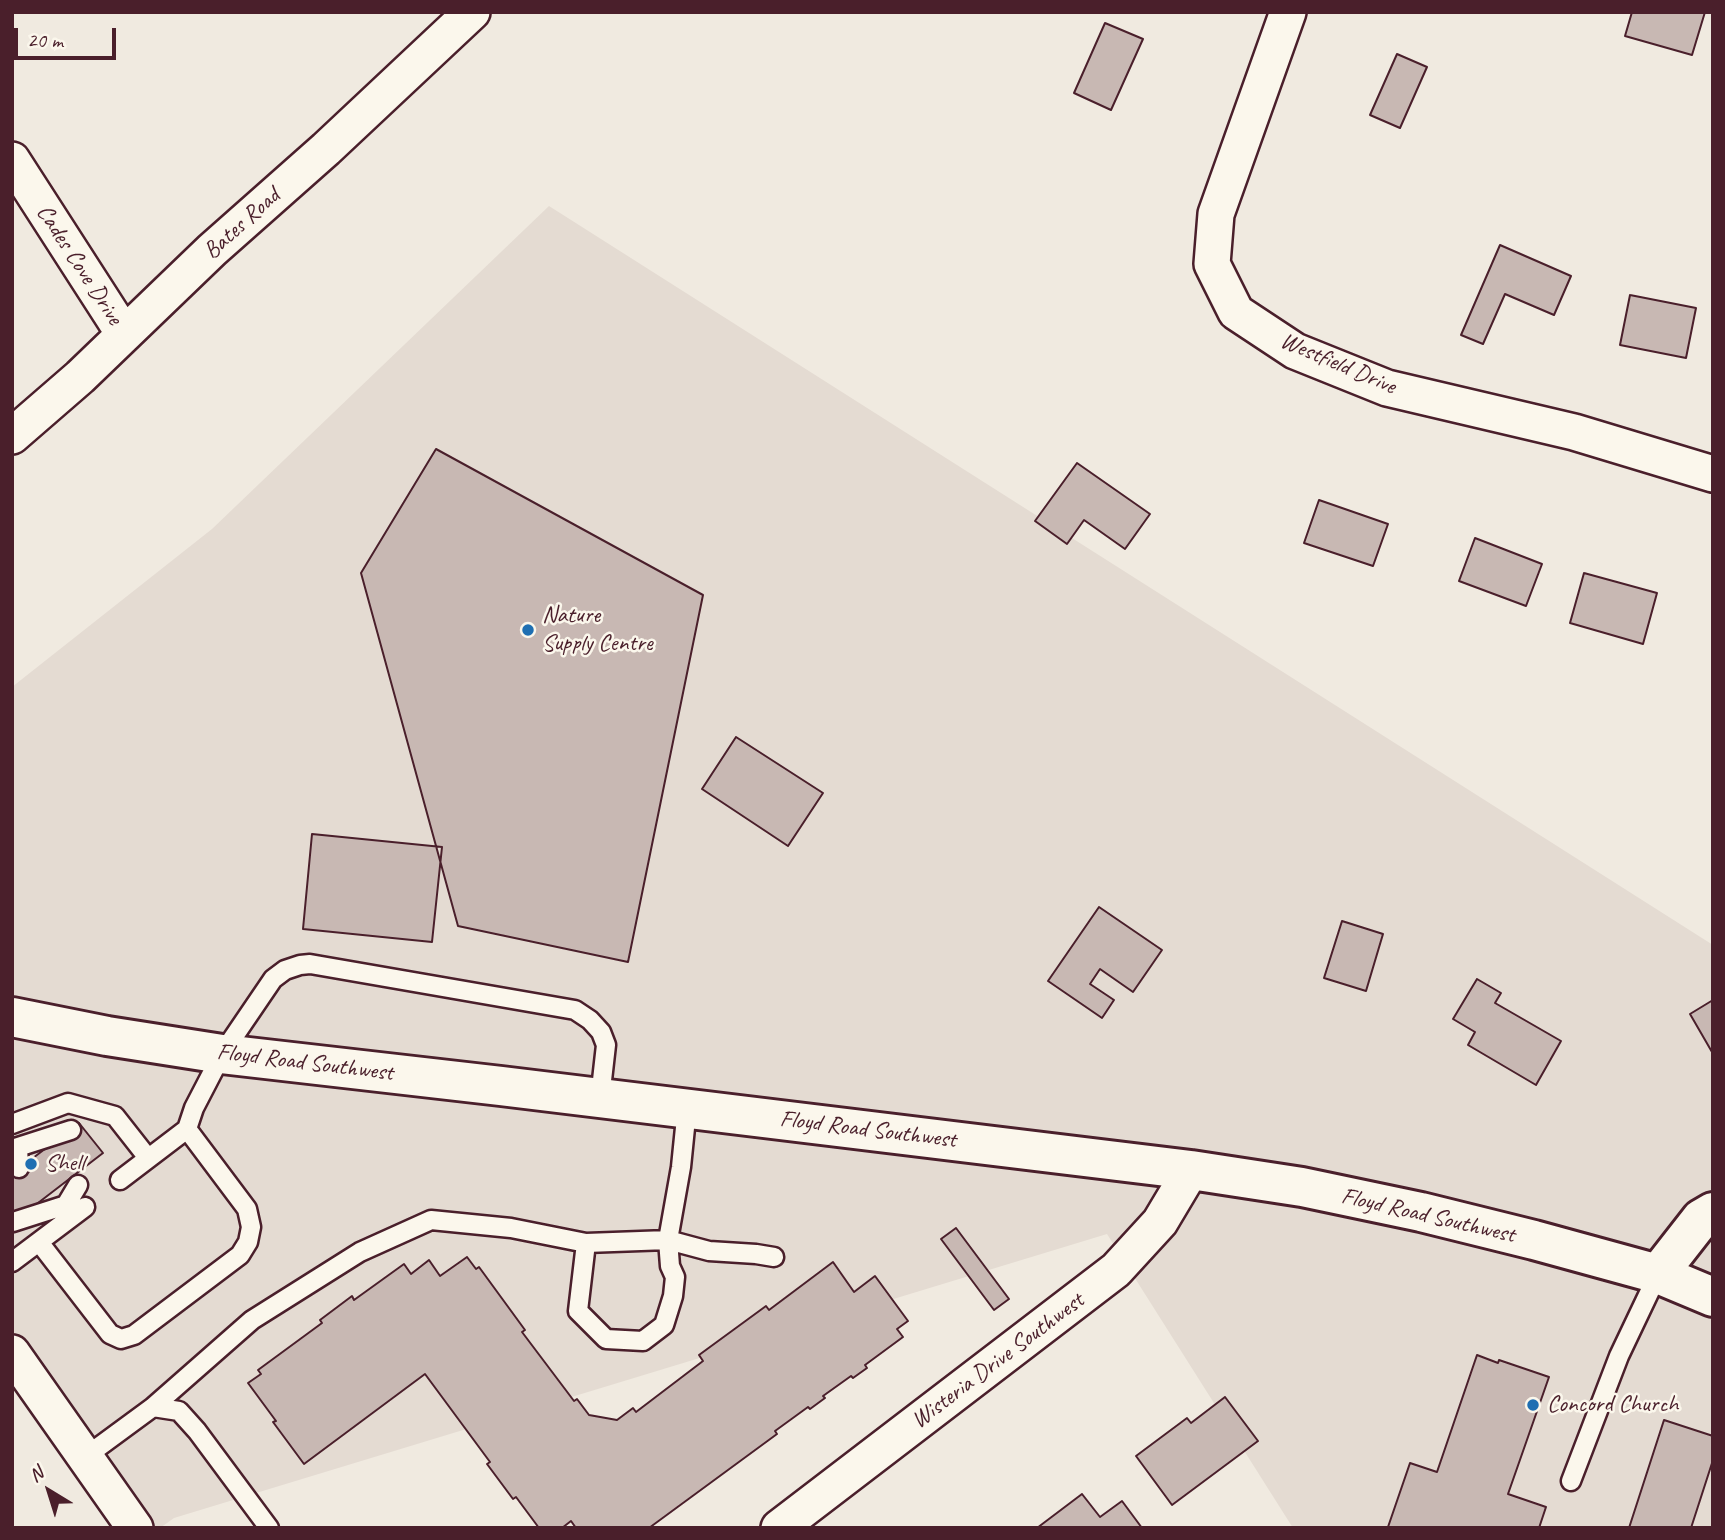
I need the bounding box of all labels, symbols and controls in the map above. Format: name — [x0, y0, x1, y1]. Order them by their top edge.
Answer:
scale bar — [18, 14, 119, 58]
text: 20 m — [27, 27, 63, 53]
street label: Bates Road — [198, 182, 286, 266]
street label: Cades Cove Drive — [29, 199, 129, 331]
street label: Westfield Drive — [1276, 327, 1400, 401]
place label: Nature Supply Centre — [542, 602, 653, 658]
marker: Nature Supply Centre — [520, 622, 536, 638]
street label: Floyd Road Southwest — [215, 1038, 395, 1088]
street label: Floyd Road Southwest — [778, 1105, 958, 1155]
place label: Shell — [45, 1150, 84, 1178]
marker: Shell — [23, 1156, 39, 1172]
street label: Floyd Road Southwest — [1338, 1182, 1518, 1250]
street label: Wisteria Drive Southwest — [906, 1287, 1090, 1435]
place label: Concord Church — [1547, 1391, 1678, 1419]
marker: Concord Church — [1525, 1397, 1541, 1413]
north arrow — [14, 1456, 84, 1526]
text: N — [24, 1461, 48, 1488]

